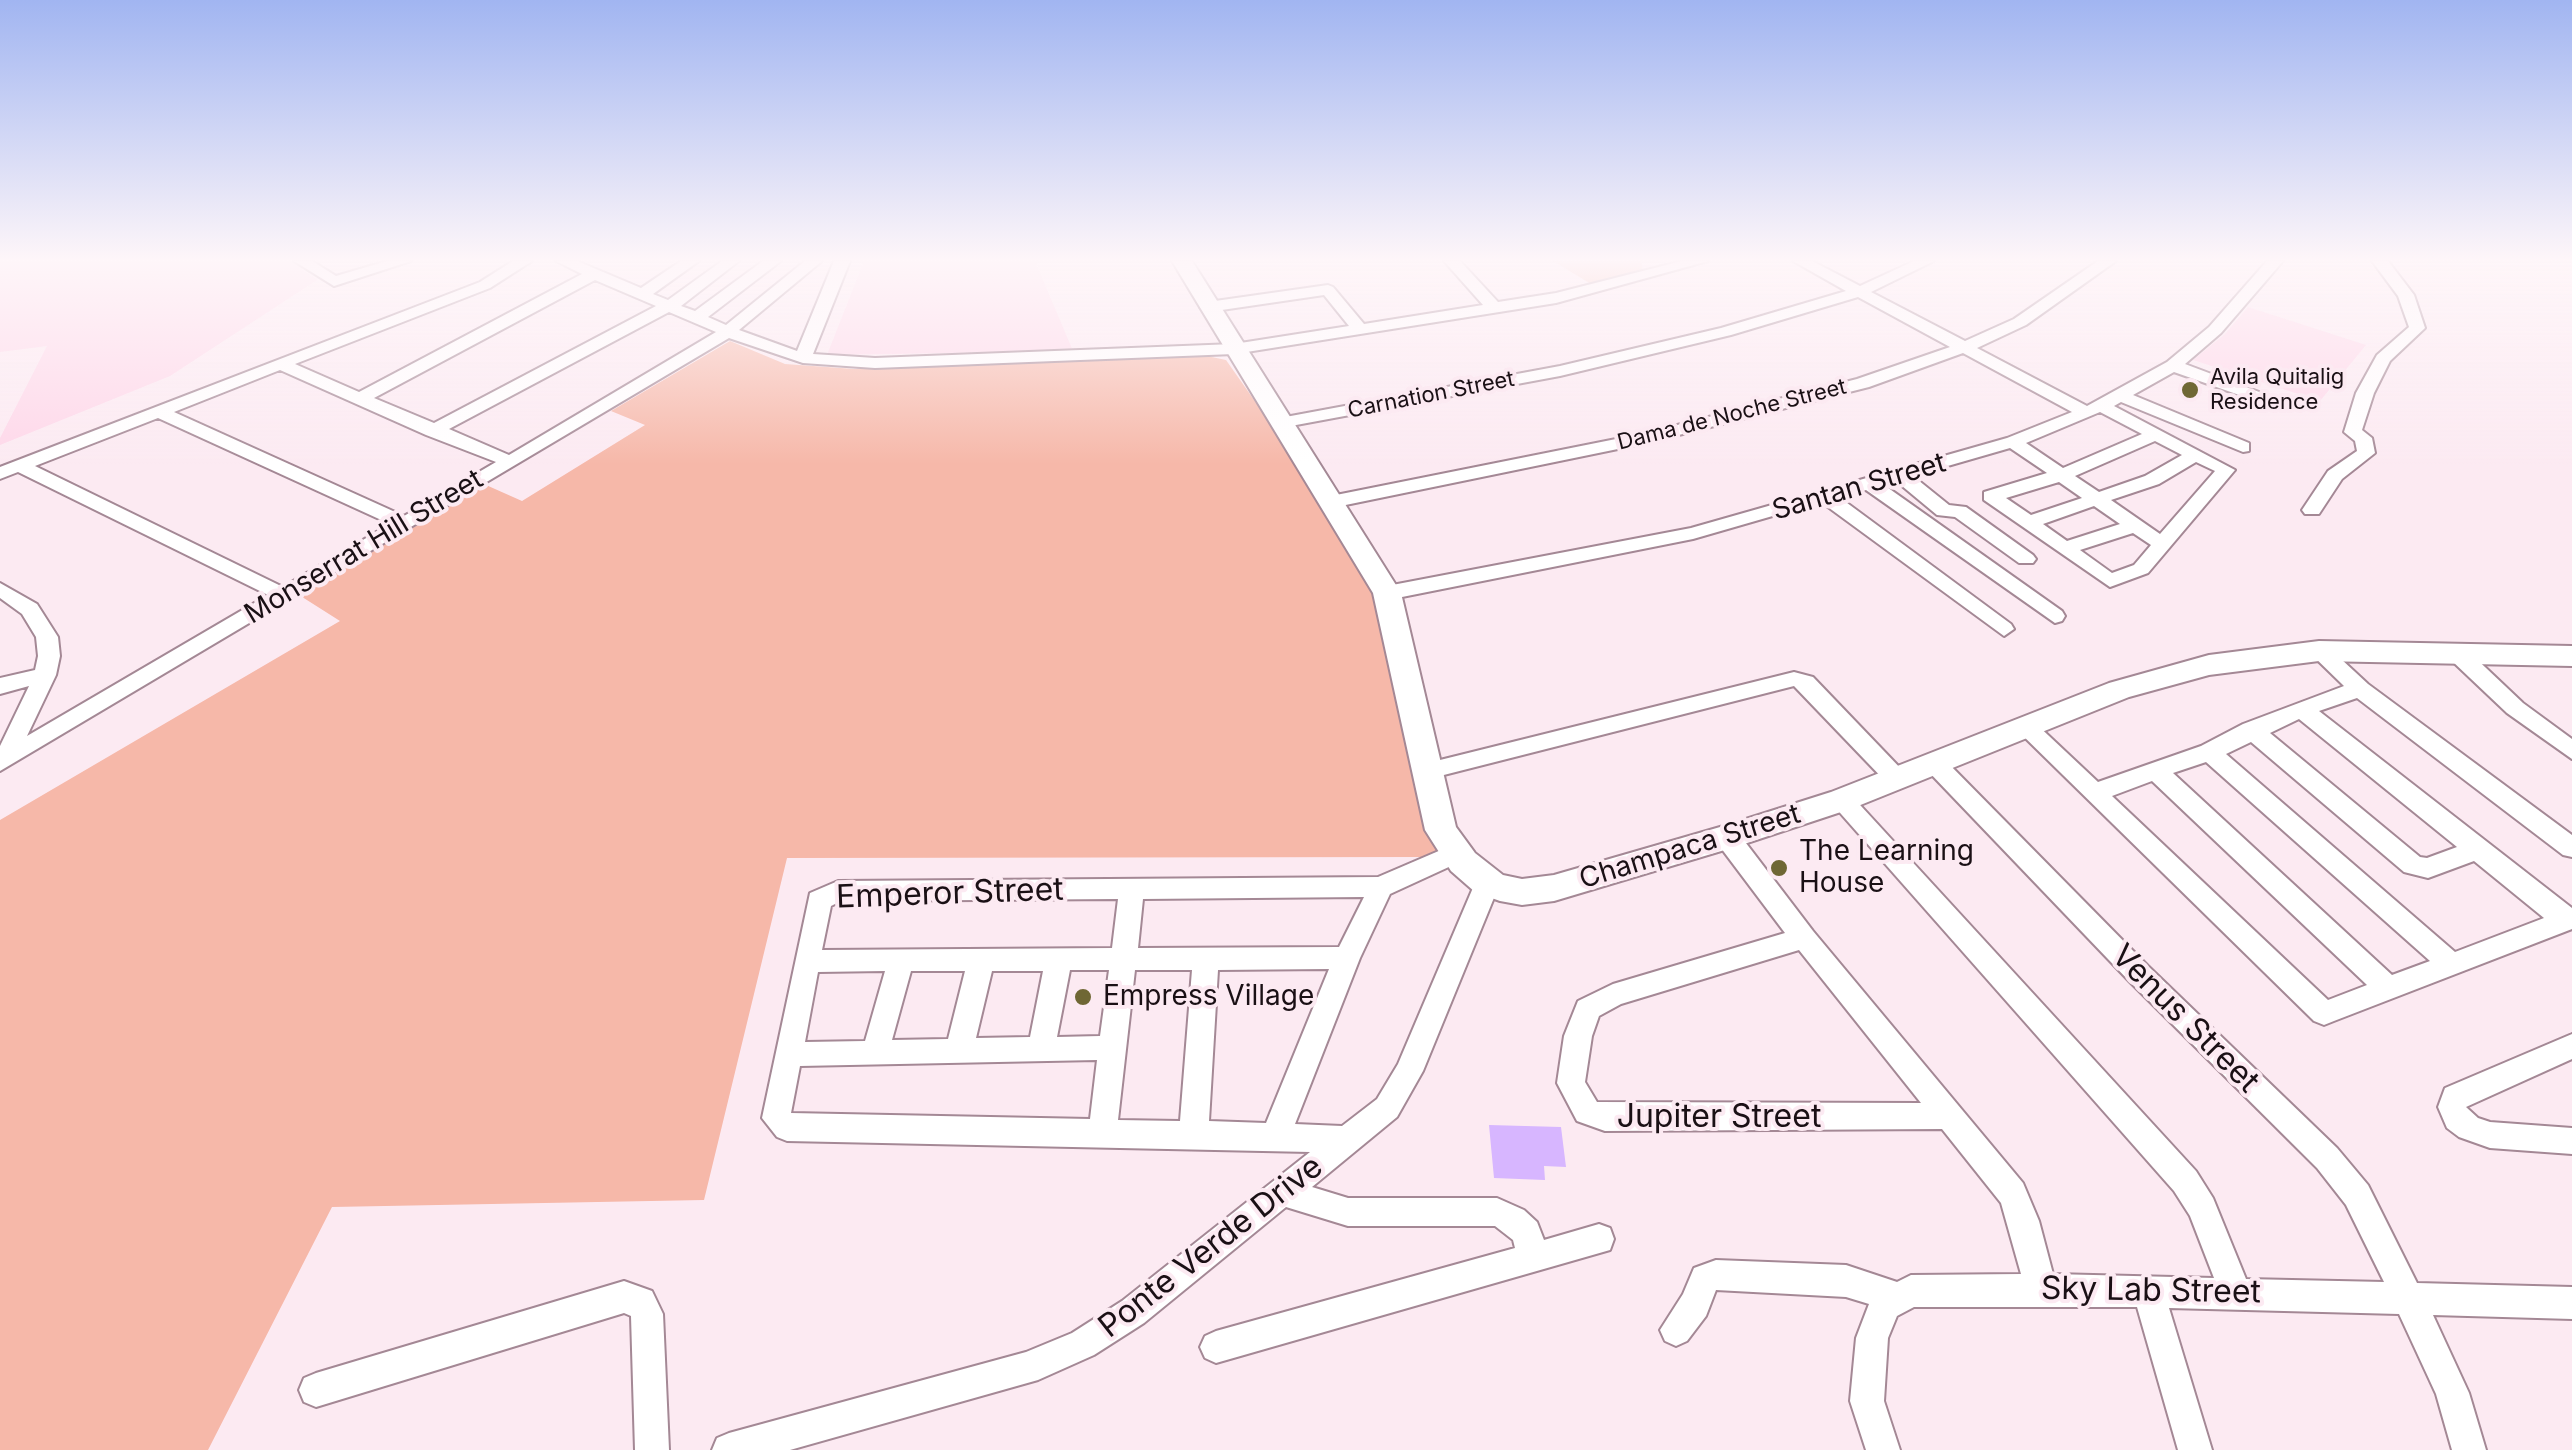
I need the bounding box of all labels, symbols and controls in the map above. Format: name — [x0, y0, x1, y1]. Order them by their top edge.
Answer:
place label: Avila Quitalig Residence — [2210, 364, 2344, 416]
street label: Carnation Street — [1345, 366, 1517, 424]
street label: Dama de Noche Street — [1615, 374, 1849, 456]
marker: Avila Quitalig Residence — [2179, 379, 2201, 401]
street label: Santan Street — [1768, 446, 1950, 528]
street label: Monserrat Hill Street — [239, 463, 489, 631]
street label: Champaca Street — [1575, 797, 1805, 897]
place label: The Learning House — [1799, 835, 1974, 901]
marker: The Learning House — [1768, 857, 1790, 879]
street label: Emperor Street — [836, 871, 1064, 917]
street label: Venus Street — [2103, 937, 2267, 1101]
place label: Empress Village — [1103, 980, 1314, 1014]
marker: Empress Village — [1072, 986, 1094, 1008]
street label: Jupiter Street — [1617, 1098, 1821, 1136]
street label: Ponte Verde Drive — [1091, 1148, 1331, 1346]
street label: Sky Lab Street — [2041, 1270, 2261, 1312]

